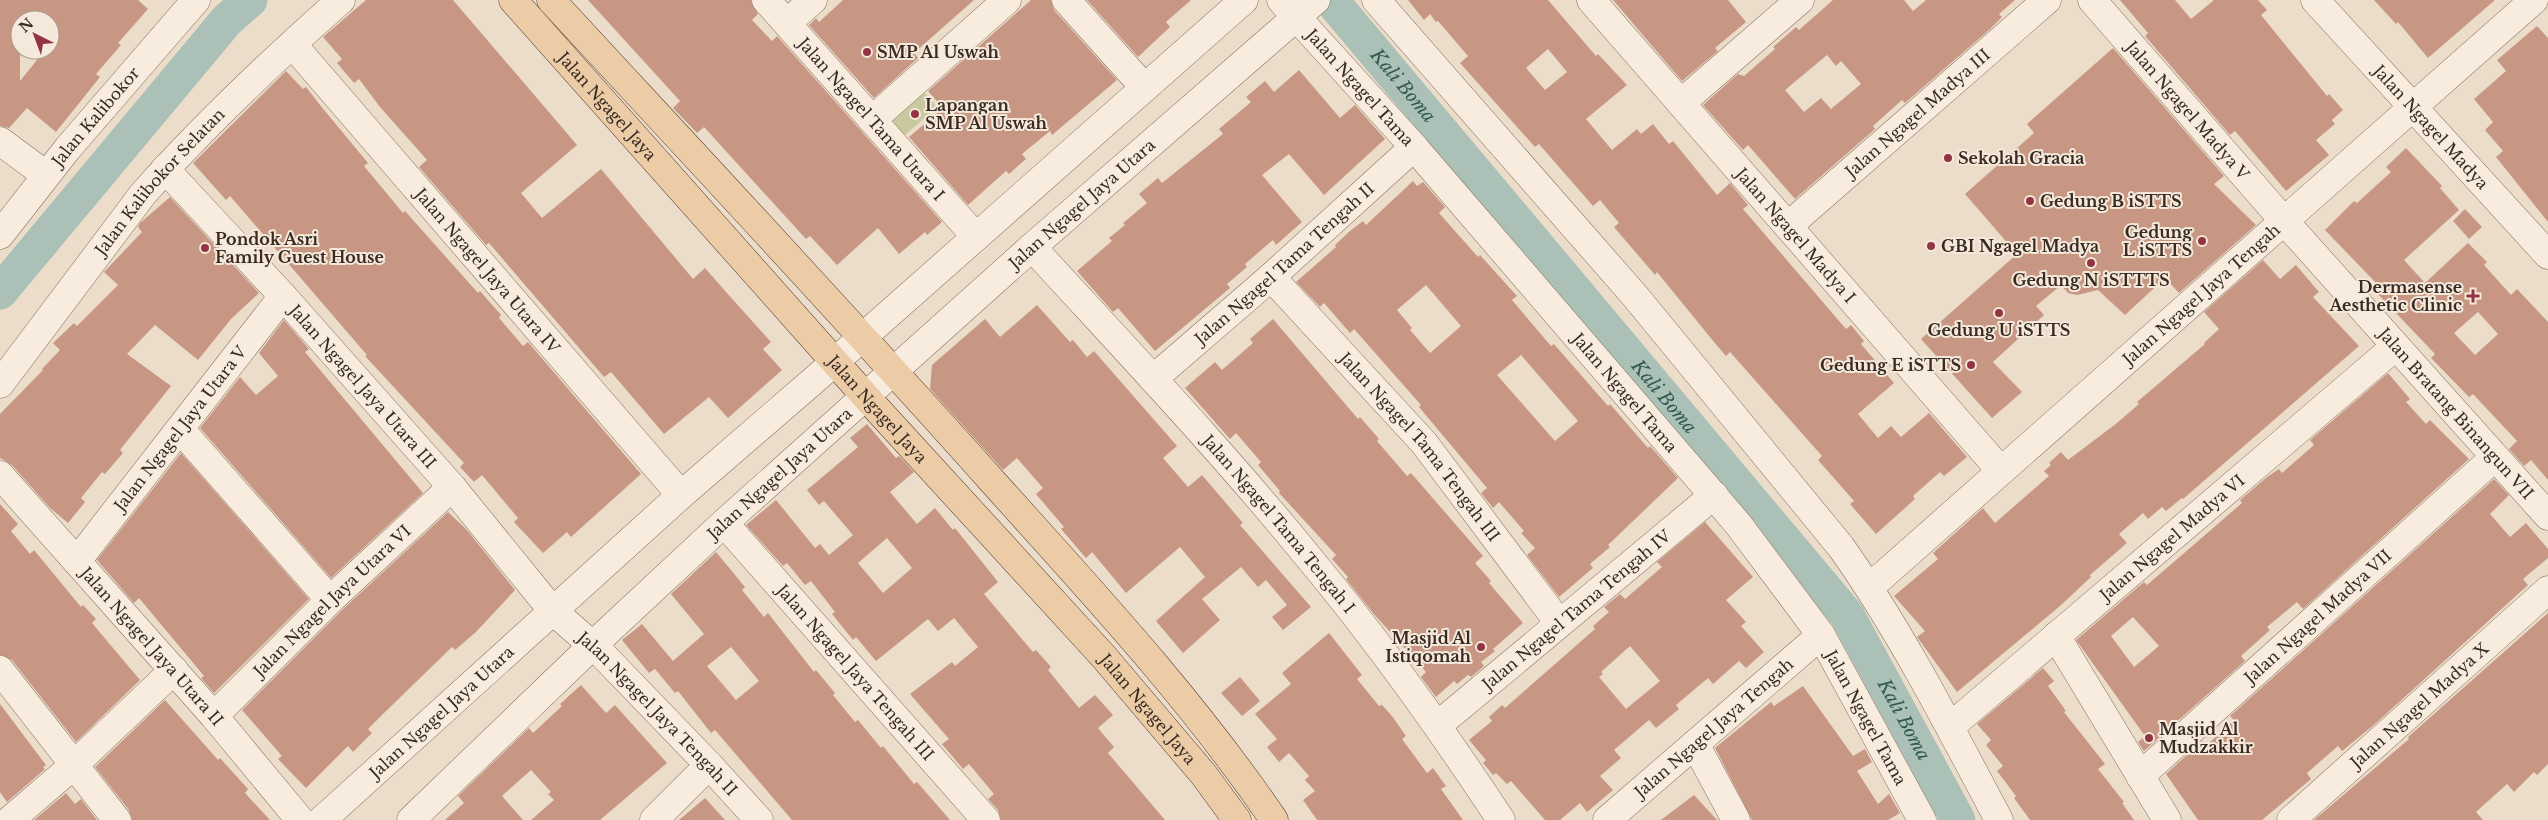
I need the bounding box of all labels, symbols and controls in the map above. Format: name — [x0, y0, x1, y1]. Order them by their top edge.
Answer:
north arrow — [10, 10, 60, 60]
text: N — [15, 14, 37, 36]
street label: Jalan Ngagel Tama — [1301, 23, 1418, 150]
street label: Jalan Ngagel Tama Utara I — [793, 32, 949, 205]
street label: Jalan Ngagel Madya V — [2121, 35, 2254, 184]
place label: SMP Al Uswah — [877, 42, 1000, 62]
water label: Kali Boma — [1365, 44, 1440, 127]
street label: Jalan Ngagel Madya III — [1840, 44, 1994, 183]
street label: Jalan Ngagel Jaya — [553, 46, 661, 165]
marker: SMP Al Uswah — [861, 46, 873, 58]
street label: Jalan Ngagel Madya — [2368, 59, 2493, 193]
street label: Jalan Kalibokor — [46, 63, 144, 172]
place label: Lapangan SMP Al Uswah — [925, 95, 1048, 133]
street label: Jalan Kalibokor Selatan — [89, 104, 229, 261]
marker: Lapangan SMP Al Uswah — [909, 108, 921, 120]
street label: Jalan Ngagel Jaya Utara — [1003, 134, 1159, 274]
place label: Sekolah Gracia — [1958, 148, 2084, 168]
marker: Sekolah Gracia — [1942, 152, 1954, 164]
street label: Jalan Ngagel Madya I — [1730, 162, 1860, 307]
street label: Jalan Ngagel Tama Tengah II — [1189, 178, 1378, 350]
street label: Jalan Ngagel Jaya Utara IV — [410, 183, 564, 358]
place label: Gedung B iSTTS — [2040, 191, 2182, 211]
marker: Gedung B iSTTS — [2024, 195, 2036, 207]
street label: Jalan Ngagel Jaya Tengah — [2117, 219, 2284, 370]
place label: Gedung L iSTTS — [2123, 222, 2193, 260]
place label: Pondok Asri Family Guest House — [215, 229, 384, 267]
marker: Gedung L iSTTS — [2196, 235, 2208, 247]
place label: GBI Ngagel Madya — [1941, 236, 2099, 256]
marker: GBI Ngagel Madya — [1925, 240, 1937, 252]
marker: Pondok Asri Family Guest House — [199, 242, 211, 254]
marker: Gedung N iSTTTS — [2085, 257, 2097, 269]
place label: Gedung N iSTTTS — [2012, 270, 2170, 290]
place label: Dermasense Aesthetic Clinic — [2328, 277, 2462, 315]
marker: Dermasense Aesthetic Clinic — [2466, 289, 2480, 303]
street label: Jalan Ngagel Jaya Utara III — [284, 299, 441, 472]
marker: Gedung U iSTTS — [1993, 307, 2005, 319]
place label: Gedung U iSTTS — [1928, 320, 2070, 340]
street label: Jalan Bratang Binangun VII — [2373, 322, 2538, 503]
street label: Jalan Ngagel Tama — [1567, 327, 1682, 456]
street label: Jalan Ngagel Jaya Utara V — [108, 341, 251, 517]
street label: Jalan Ngagel Tama Tengah III — [1334, 347, 1504, 545]
street label: Jalan Ngagel Jaya — [822, 350, 932, 467]
water label: Kali Boma — [1626, 355, 1701, 438]
place label: Gedung E iSTTS — [1820, 355, 1961, 375]
marker: Gedung E iSTTS — [1965, 359, 1977, 371]
street label: Jalan Ngagel Jaya Utara — [702, 403, 856, 545]
street label: Jalan Ngagel Tama Tengah I — [1197, 429, 1360, 617]
street label: Jalan Ngagel Madya VI — [2094, 470, 2249, 606]
street label: Jalan Ngagel Jaya Utara VI — [248, 520, 415, 682]
street label: Jalan Ngagel Tama Tengah IV — [1476, 525, 1675, 695]
street label: Jalan Ngagel Madya VII — [2239, 545, 2395, 689]
street label: Jalan Ngagel Jaya Utara II — [75, 561, 228, 730]
street label: Jalan Ngagel Jaya Tengah III — [771, 579, 938, 764]
street label: Jalan Ngagel Jaya Tengah II — [572, 626, 742, 800]
place label: Masjid Al Istiqomah — [1385, 628, 1472, 666]
street label: Jalan Ngagel Madya X — [2345, 638, 2493, 774]
street label: Jalan Ngagel Jaya Utara — [364, 641, 518, 784]
marker: Masjid Al Istiqomah — [1475, 641, 1487, 653]
street label: Jalan Ngagel Tama — [1820, 645, 1911, 789]
street label: Jalan Ngagel Jaya — [1094, 648, 1201, 768]
street label: Jalan Ngagel Jaya Tengah — [1629, 654, 1797, 803]
water label: Kali Boma — [1872, 674, 1935, 764]
place label: Masjid Al Mudzakkir — [2159, 719, 2253, 757]
marker: Masjid Al Mudzakkir — [2143, 732, 2155, 744]

